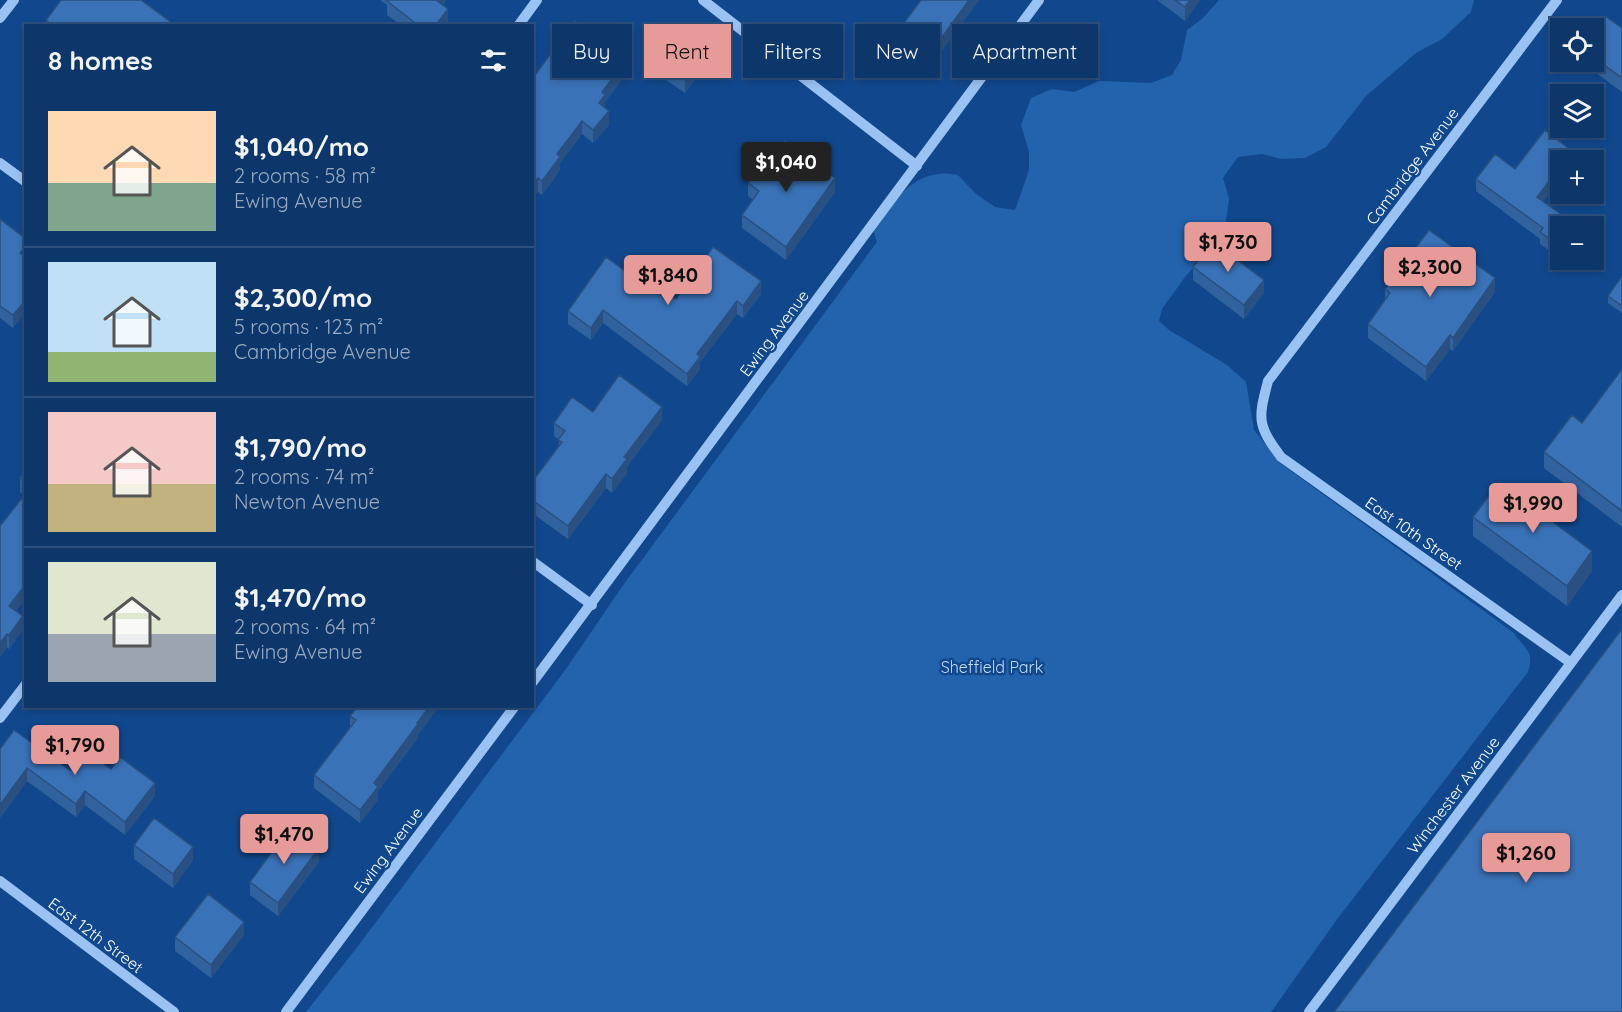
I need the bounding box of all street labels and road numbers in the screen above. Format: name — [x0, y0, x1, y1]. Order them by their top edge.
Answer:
street label: Cambridge Avenue — [1361, 103, 1463, 229]
street label: Ewing Avenue — [735, 286, 813, 380]
street label: East 10th Street — [1362, 492, 1466, 574]
street label: Winchester Avenue — [1402, 732, 1504, 858]
street label: Ewing Avenue — [349, 803, 427, 897]
street label: East 12th Street — [45, 893, 147, 977]

